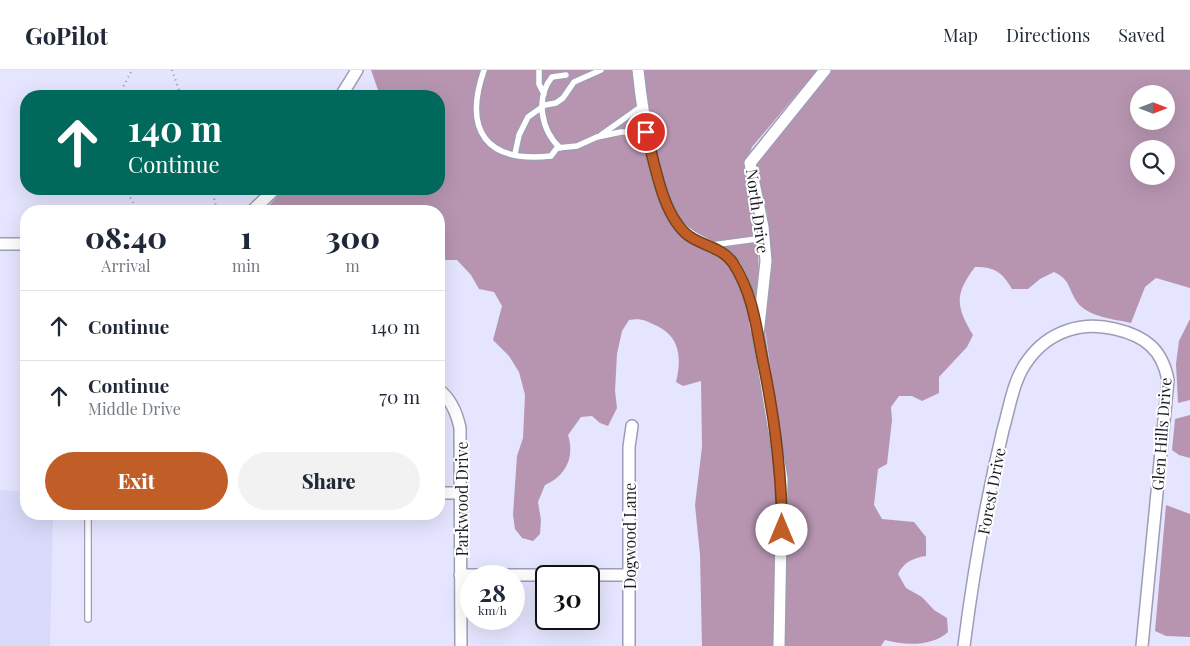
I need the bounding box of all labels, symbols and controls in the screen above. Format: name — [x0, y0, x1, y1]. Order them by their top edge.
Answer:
text: GoPilot — [25, 19, 108, 51]
text: Map — [943, 23, 978, 47]
text: Directions — [1006, 23, 1090, 47]
text: Saved — [1118, 23, 1165, 47]
north arrow — [1130, 85, 1175, 130]
map controls — [1130, 85, 1175, 185]
text: 140 m — [128, 104, 222, 151]
icon: ahead — [45, 110, 110, 175]
pin — [625, 111, 667, 153]
icon: arrive — [632, 118, 660, 146]
button: search — [1130, 140, 1175, 185]
text: Continue — [128, 149, 220, 179]
street label: North Drive — [742, 167, 774, 255]
text: 08:40 — [85, 217, 167, 257]
text: 1 — [240, 217, 252, 257]
text: 300 — [325, 217, 380, 257]
text: Arrival — [101, 255, 151, 276]
text: min — [232, 255, 260, 276]
text: m — [346, 255, 360, 276]
icon: ahead — [45, 312, 73, 340]
text: Continue — [88, 313, 169, 339]
text: 140 m — [371, 313, 420, 339]
text: Continue — [88, 372, 169, 398]
street label: Glen Hills Drive — [1147, 377, 1175, 491]
icon: ahead — [45, 382, 73, 410]
text: 70 m — [379, 383, 420, 409]
text: Middle Drive — [88, 398, 181, 419]
street label: Parkwood Drive — [451, 442, 472, 556]
street label: Forest Drive — [972, 446, 1010, 536]
button: Exit — [45, 452, 228, 510]
button: Share — [238, 452, 420, 510]
street label: Dogwood Lane — [619, 483, 640, 589]
position arrow — [755, 503, 807, 555]
speed limit sign: 30 — [535, 565, 600, 630]
text: 28 — [479, 575, 506, 608]
text: km/h — [478, 602, 507, 618]

